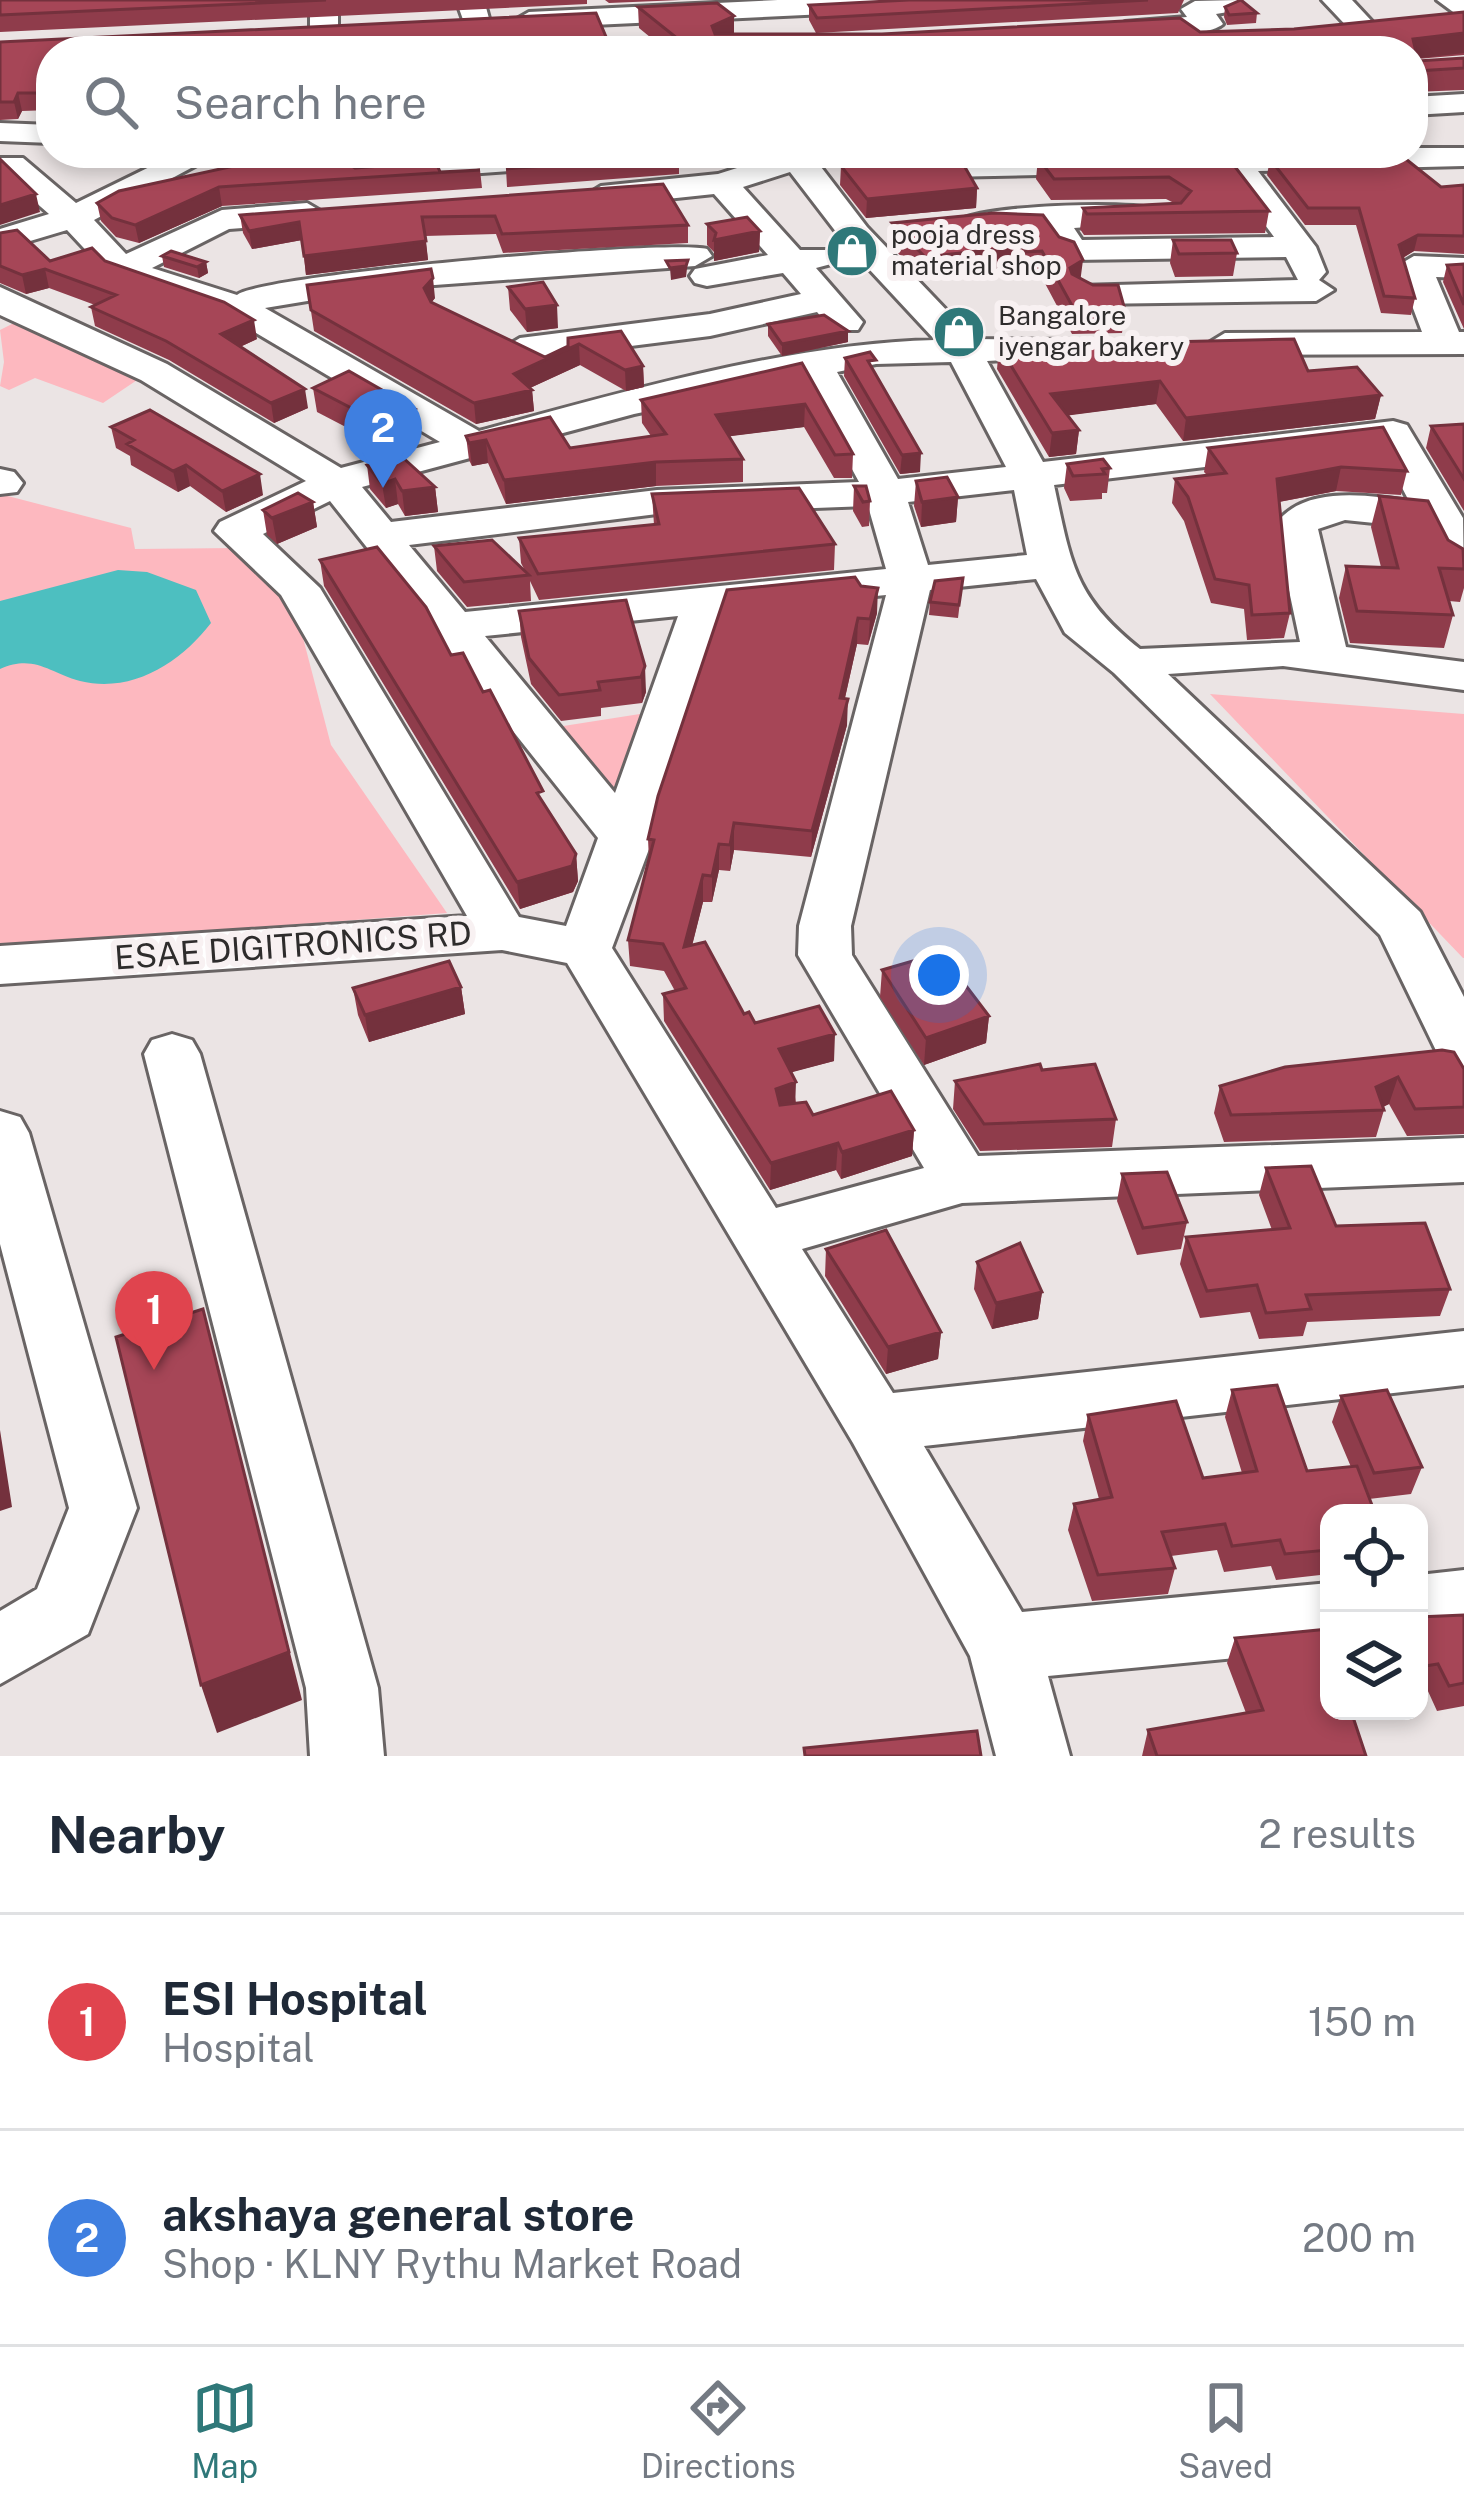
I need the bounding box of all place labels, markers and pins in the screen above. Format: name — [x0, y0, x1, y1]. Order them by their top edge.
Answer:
place label: pooja dress material shop — [891, 218, 1062, 281]
shop icon: pooja dress material shop — [824, 223, 880, 279]
place label: Bangalore iyengar bakery — [998, 299, 1184, 362]
shop icon: Bangalore iyengar bakery — [931, 304, 987, 360]
pin: 2 — [344, 389, 422, 488]
pin: 1 — [115, 1271, 193, 1370]

